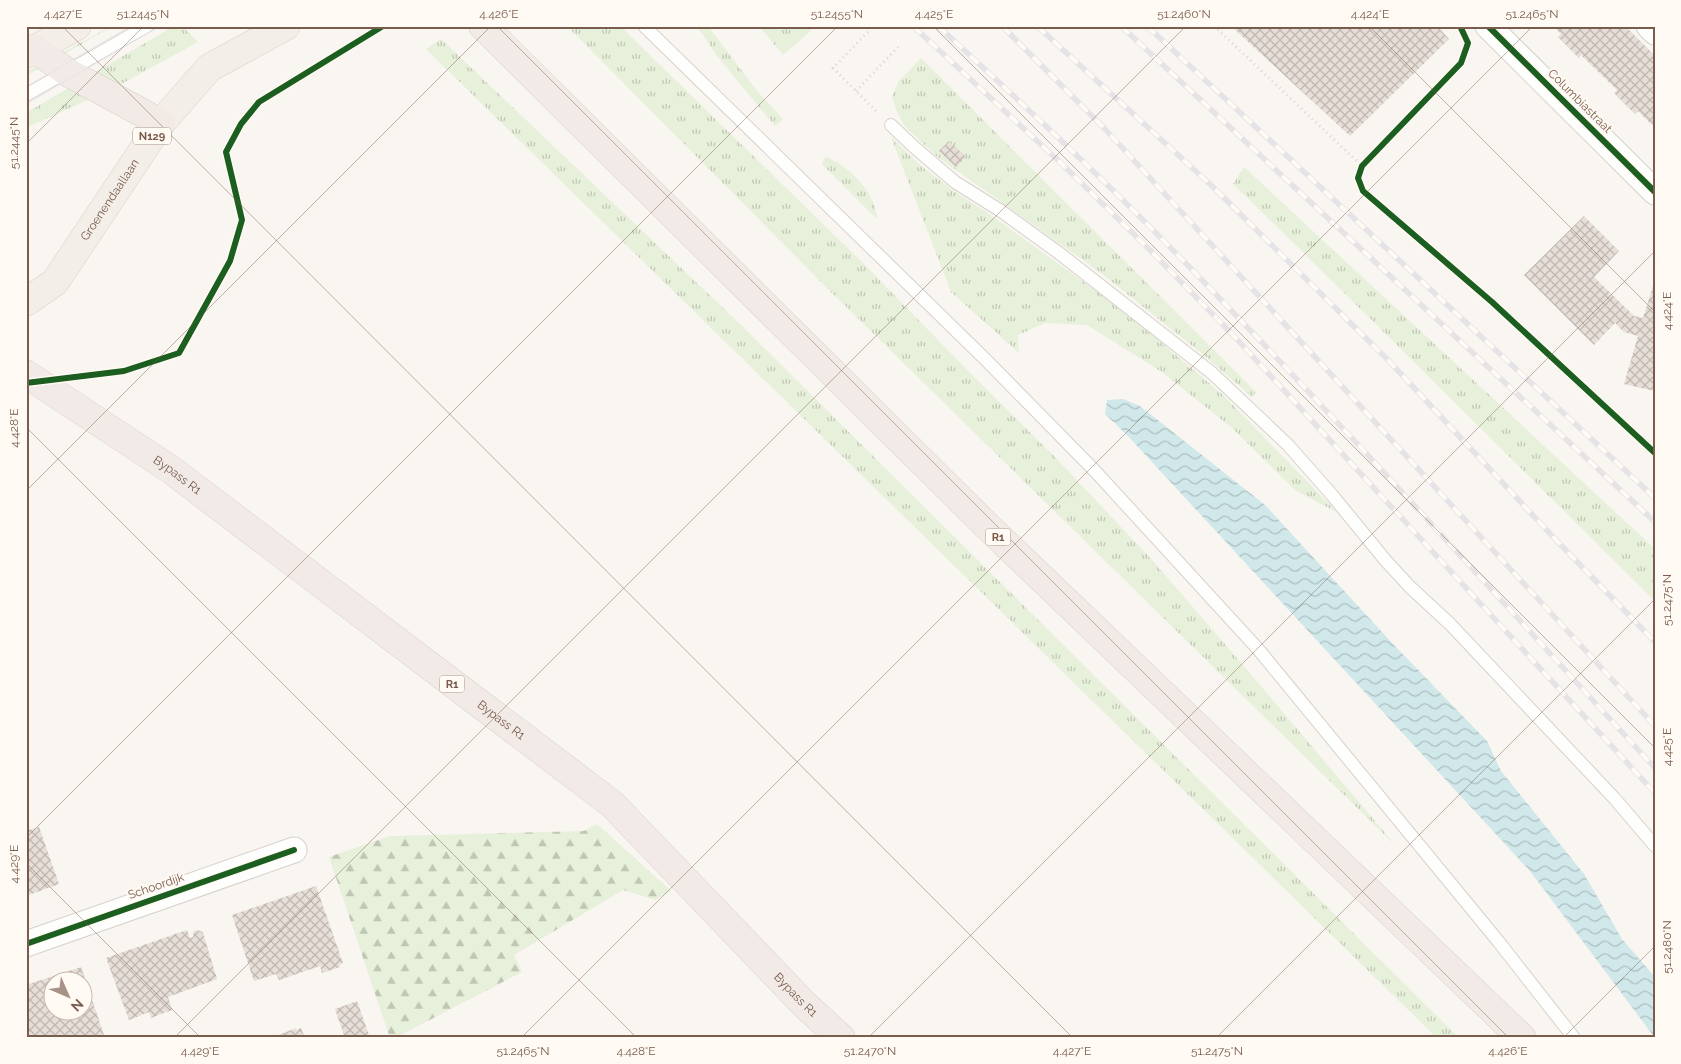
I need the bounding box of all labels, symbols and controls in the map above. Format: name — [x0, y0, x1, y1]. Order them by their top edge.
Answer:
text: 4.427°E — [44, 7, 82, 21]
text: 51.2445°N — [117, 7, 169, 21]
text: 4.426°E — [479, 7, 519, 21]
text: 51.2455°N — [811, 7, 863, 21]
text: 4.425°E — [915, 7, 953, 21]
text: 51.2460°N — [1157, 7, 1211, 21]
text: 4.424°E — [1351, 7, 1389, 21]
text: 51.2465°N — [1506, 7, 1558, 21]
street label: Columbiastraat — [1545, 66, 1615, 136]
text: 51.2445°N — [7, 117, 21, 169]
road number: N129 — [133, 128, 171, 144]
street label: Groenendaallaan — [78, 156, 142, 243]
text: 4.424°E — [1660, 292, 1674, 330]
text: 4.428°E — [7, 408, 21, 448]
street label: Bypass R1 — [151, 453, 204, 497]
road number: R1 — [986, 528, 1010, 546]
text: 51.2475°N — [1660, 574, 1674, 626]
road number: R1 — [440, 676, 464, 692]
street label: Bypass R1 — [475, 697, 528, 742]
text: 4.425°E — [1660, 728, 1674, 766]
text: 4.429°E — [7, 845, 21, 883]
street label: Schoordijk — [126, 870, 186, 902]
text: 51.2480°N — [1660, 920, 1674, 974]
street label: Bypass R1 — [771, 970, 820, 1020]
north arrow — [42, 972, 92, 1022]
text: N — [68, 996, 87, 1015]
text: 4.429°E — [181, 1044, 219, 1058]
text: 51.2465°N — [497, 1044, 549, 1058]
text: 4.428°E — [616, 1044, 656, 1058]
text: 51.2470°N — [844, 1044, 896, 1058]
text: 4.427°E — [1053, 1044, 1091, 1058]
text: 51.2475°N — [1191, 1044, 1243, 1058]
text: 4.426°E — [1488, 1044, 1528, 1058]

